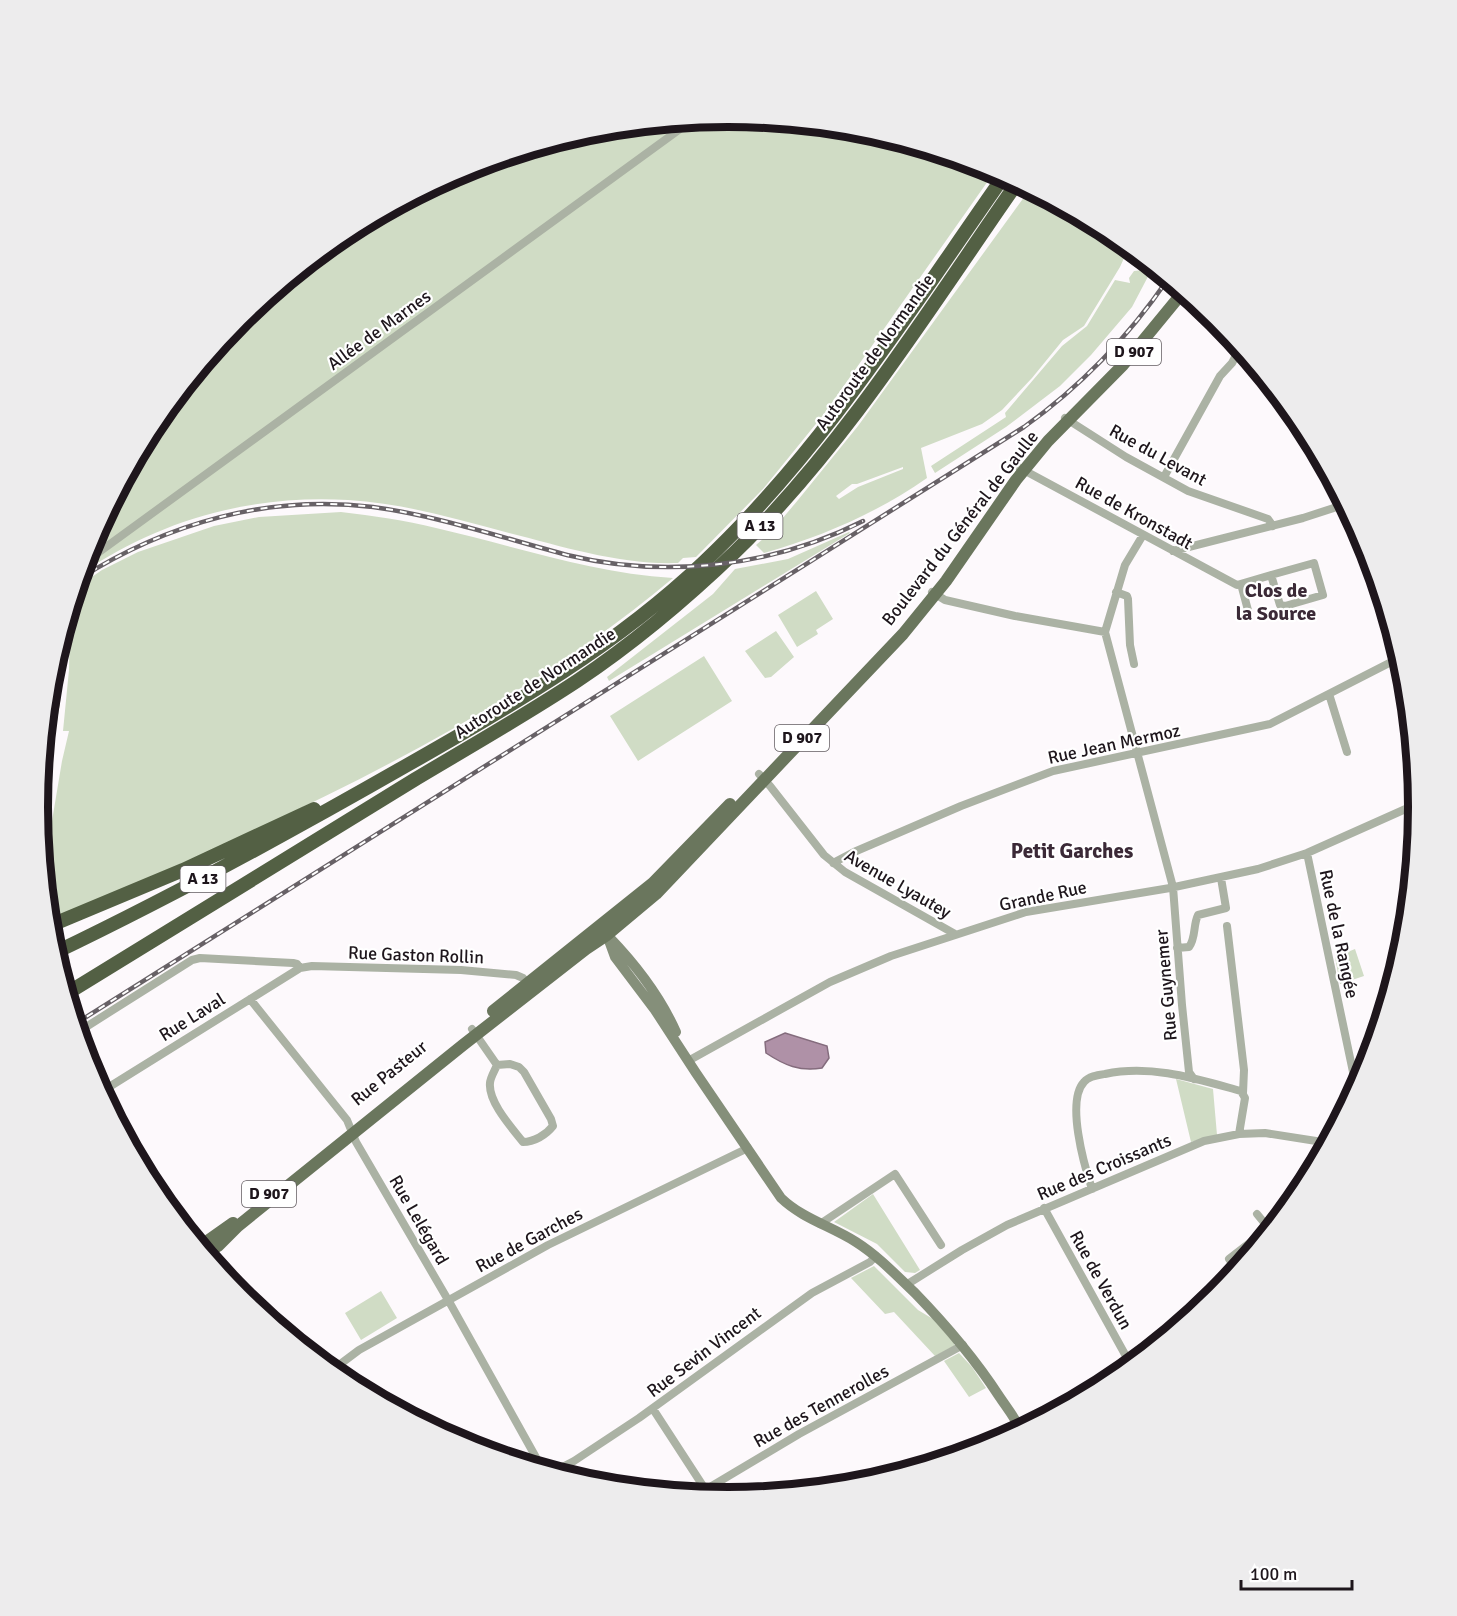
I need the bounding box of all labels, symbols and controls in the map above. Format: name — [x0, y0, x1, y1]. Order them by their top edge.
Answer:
street label: Autoroute de Normandie — [811, 269, 939, 435]
street label: Allée de Marnes — [323, 285, 435, 375]
road number: D 907 — [1107, 339, 1161, 365]
street label: Rue du Levant — [1106, 419, 1210, 491]
street label: Boulevard du Général de Gaulle — [877, 426, 1043, 630]
street label: Rue de Kronstadt — [1071, 472, 1197, 554]
road number: A 13 — [738, 513, 783, 539]
district label: Clos de la Source — [1236, 578, 1316, 626]
street label: Autoroute de Normandie — [450, 623, 620, 743]
street label: Rue Jean Mermoz — [1046, 719, 1182, 769]
road number: D 907 — [775, 725, 829, 751]
district label: Petit Garches — [1011, 838, 1133, 864]
street label: Avenue Lyautey — [841, 845, 956, 924]
road number: A 13 — [180, 866, 226, 892]
street label: Rue de la Rangée — [1315, 868, 1363, 1000]
street label: Grande Rue — [997, 876, 1089, 916]
street label: Rue Guynemer — [1150, 928, 1182, 1042]
street label: Rue Gaston Rollin — [348, 942, 484, 968]
street label: Rue Laval — [155, 988, 229, 1046]
street label: Rue Pasteur — [346, 1035, 432, 1110]
street label: Rue des Croissants — [1033, 1129, 1175, 1205]
street label: Rue Lelégard — [385, 1171, 453, 1269]
road number: D 907 — [242, 1181, 296, 1207]
street label: Rue de Garches — [472, 1203, 586, 1277]
street label: Rue de Verdun — [1065, 1227, 1137, 1333]
street label: Rue Sevin Vincent — [643, 1302, 765, 1402]
street label: Rue des Tennerolles — [749, 1360, 893, 1452]
scale bar — [1241, 1553, 1352, 1591]
text: 100 m — [1250, 1563, 1297, 1585]

